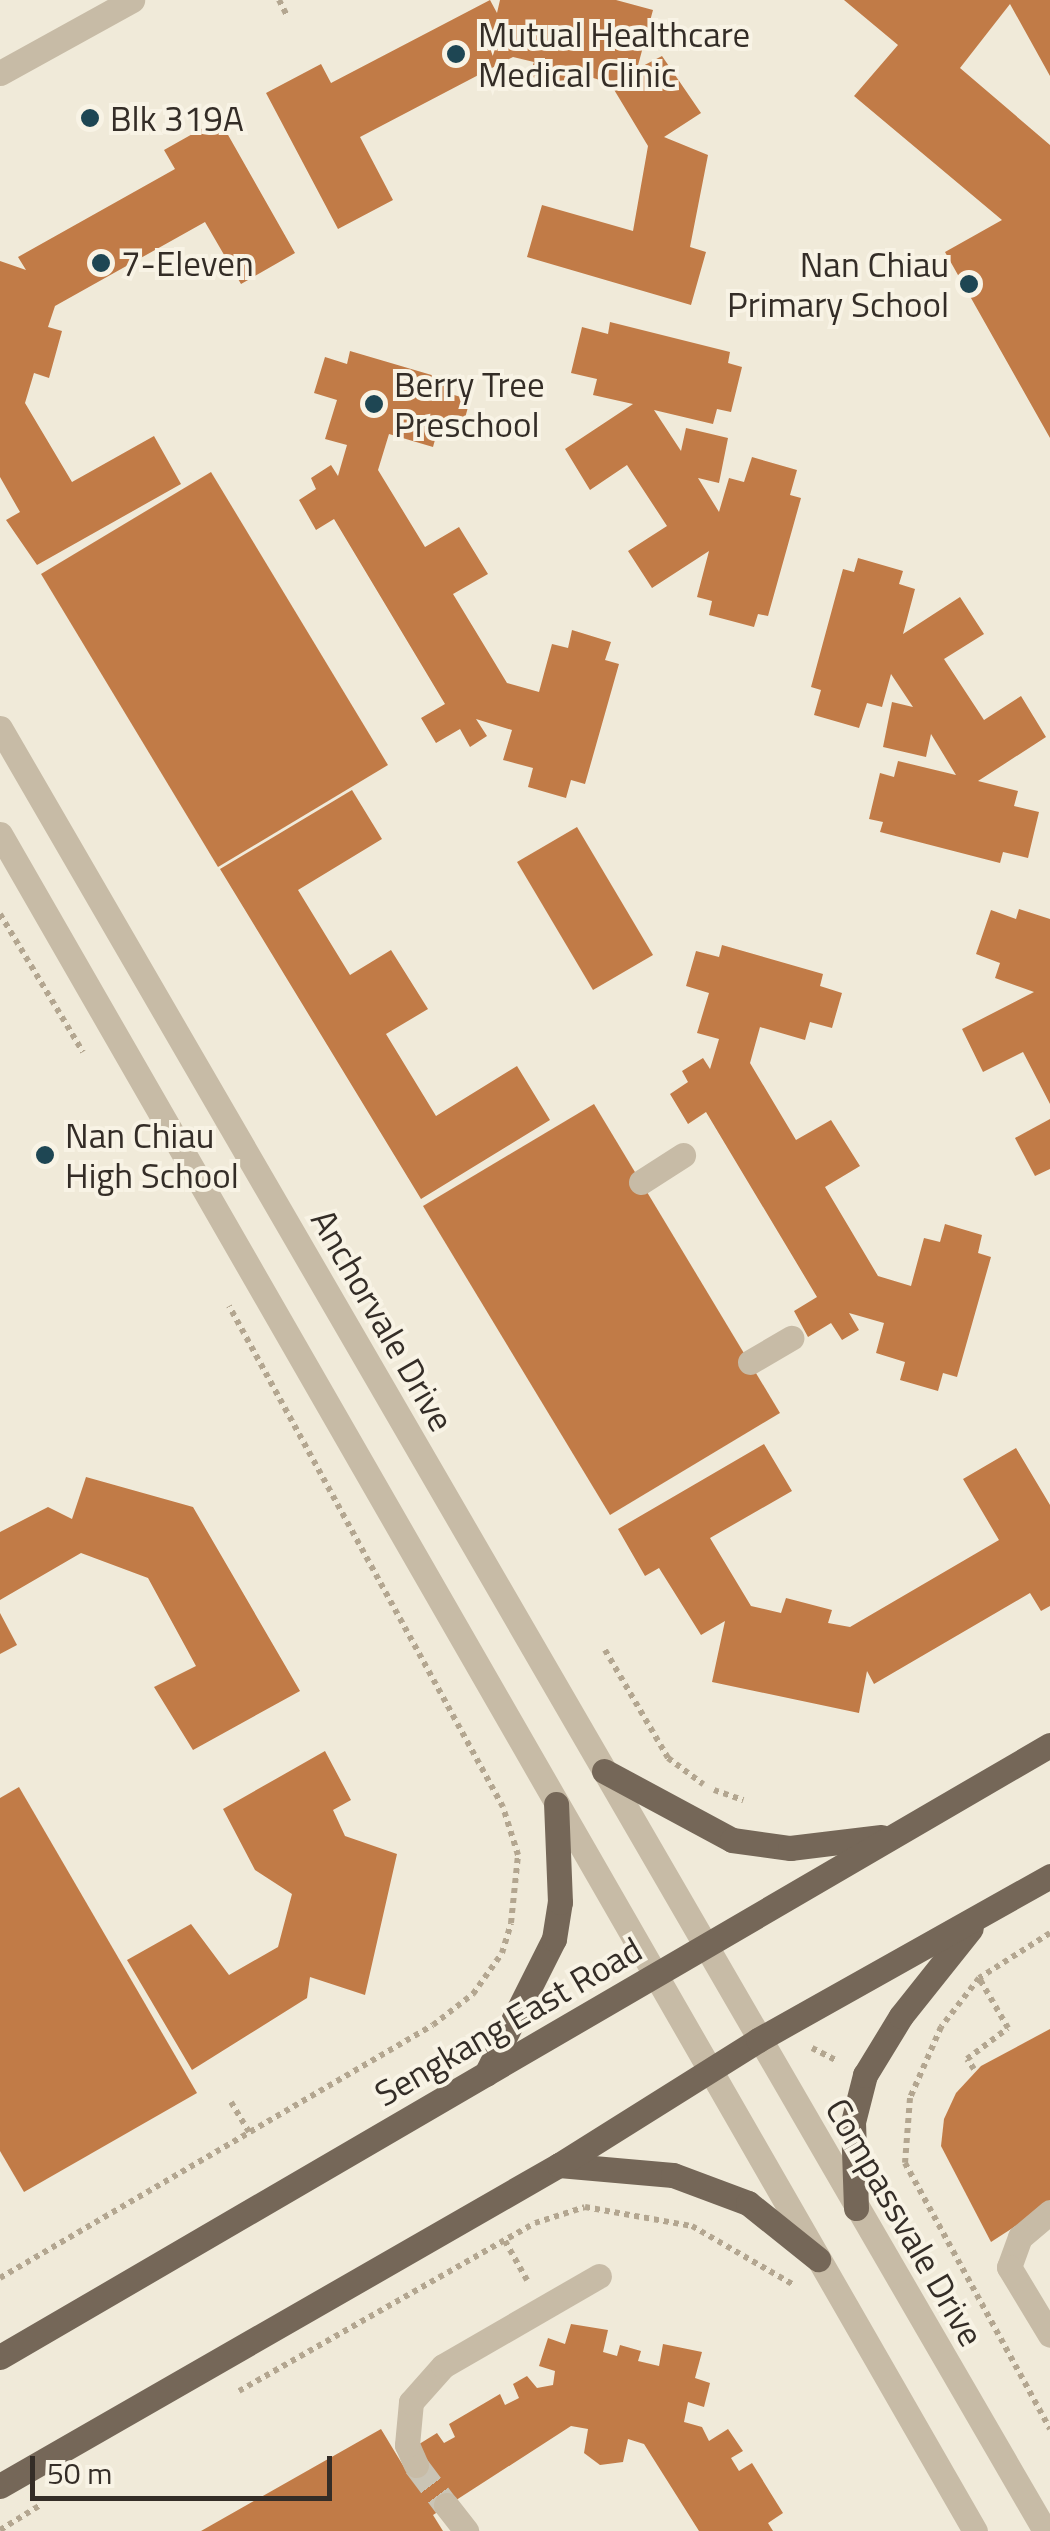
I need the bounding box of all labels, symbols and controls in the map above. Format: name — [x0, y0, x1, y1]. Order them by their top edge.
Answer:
place label: Mutual Healthcare Medical Clinic — [478, 13, 750, 95]
marker: Mutual Healthcare Medical Clinic — [443, 41, 469, 67]
place label: Blk 319A — [110, 97, 244, 139]
marker: Blk 319A — [79, 107, 101, 129]
place label: 7-Eleven — [121, 242, 254, 284]
place label: Nan Chiau Primary School — [727, 243, 949, 325]
marker: 7-Eleven — [90, 252, 112, 274]
marker: Nan Chiau Primary School — [958, 273, 980, 295]
place label: Berry Tree Preschool — [394, 363, 545, 445]
marker: Berry Tree Preschool — [363, 393, 385, 415]
place label: Nan Chiau High School — [65, 1114, 239, 1196]
marker: Nan Chiau High School — [34, 1144, 56, 1166]
street label: Anchorvale Drive — [303, 1202, 463, 1438]
street label: Sengkang East Road — [367, 1928, 649, 2114]
street label: Compassvale Drive — [817, 2091, 993, 2353]
scale bar — [35, 2436, 338, 2498]
text: 50 m — [47, 2450, 112, 2496]

